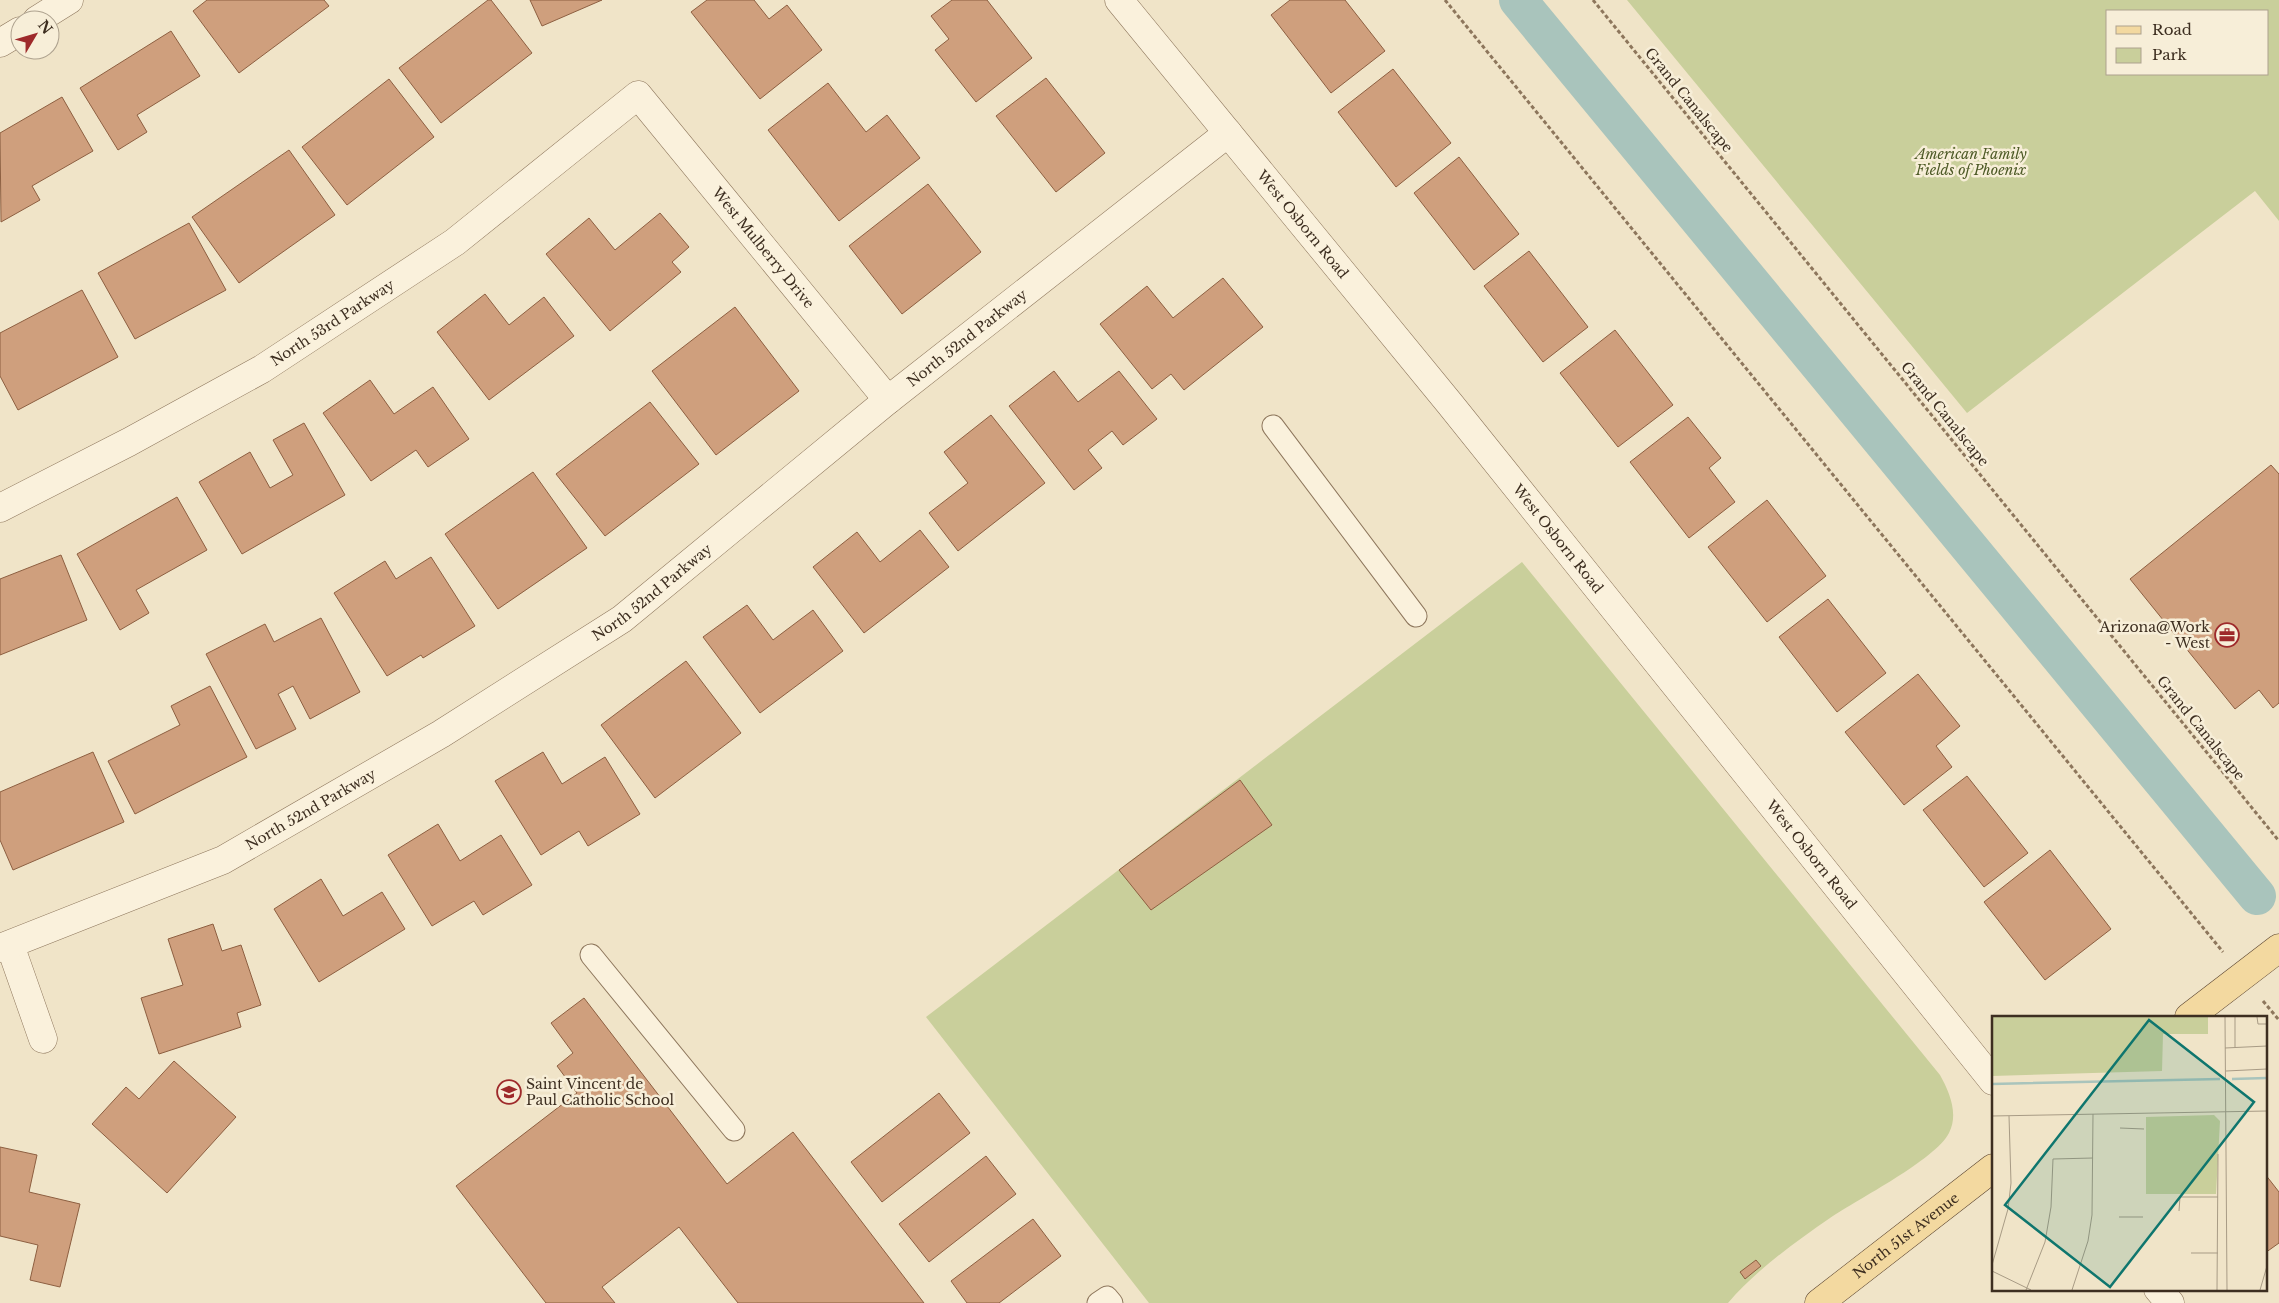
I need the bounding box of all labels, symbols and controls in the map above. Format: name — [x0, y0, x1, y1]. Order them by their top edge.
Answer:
north arrow — [10, 10, 60, 60]
legend — [2106, 10, 2269, 75]
text: N — [34, 16, 56, 38]
text: Road — [2152, 20, 2192, 39]
street label: Grand Canalscape — [1641, 44, 1737, 156]
text: Park — [2152, 45, 2188, 64]
park label: American Family Fields of Phoenix — [1913, 145, 2028, 179]
street label: West Osborn Road — [1253, 166, 1353, 283]
street label: West Mulberry Drive — [708, 183, 818, 312]
street label: North 53rd Parkway — [267, 275, 398, 370]
street label: North 52nd Parkway — [903, 285, 1031, 391]
street label: Grand Canalscape — [1897, 358, 1993, 470]
street label: West Osborn Road — [1508, 480, 1608, 597]
street label: North 52nd Parkway — [589, 540, 716, 645]
place label: Arizona@Work - West — [2098, 618, 2211, 652]
office icon: Arizona@Work - West — [2214, 622, 2240, 648]
street label: Grand Canalscape — [2153, 672, 2249, 784]
street label: North 52nd Parkway — [242, 765, 379, 854]
street label: West Osborn Road — [1762, 796, 1861, 913]
inset map — [1992, 1016, 2266, 1290]
place label: Saint Vincent de Paul Catholic School — [526, 1075, 675, 1109]
school or university icon: Saint Vincent de Paul Catholic School — [496, 1079, 522, 1105]
street label: North 51st Avenue — [1849, 1189, 1963, 1282]

